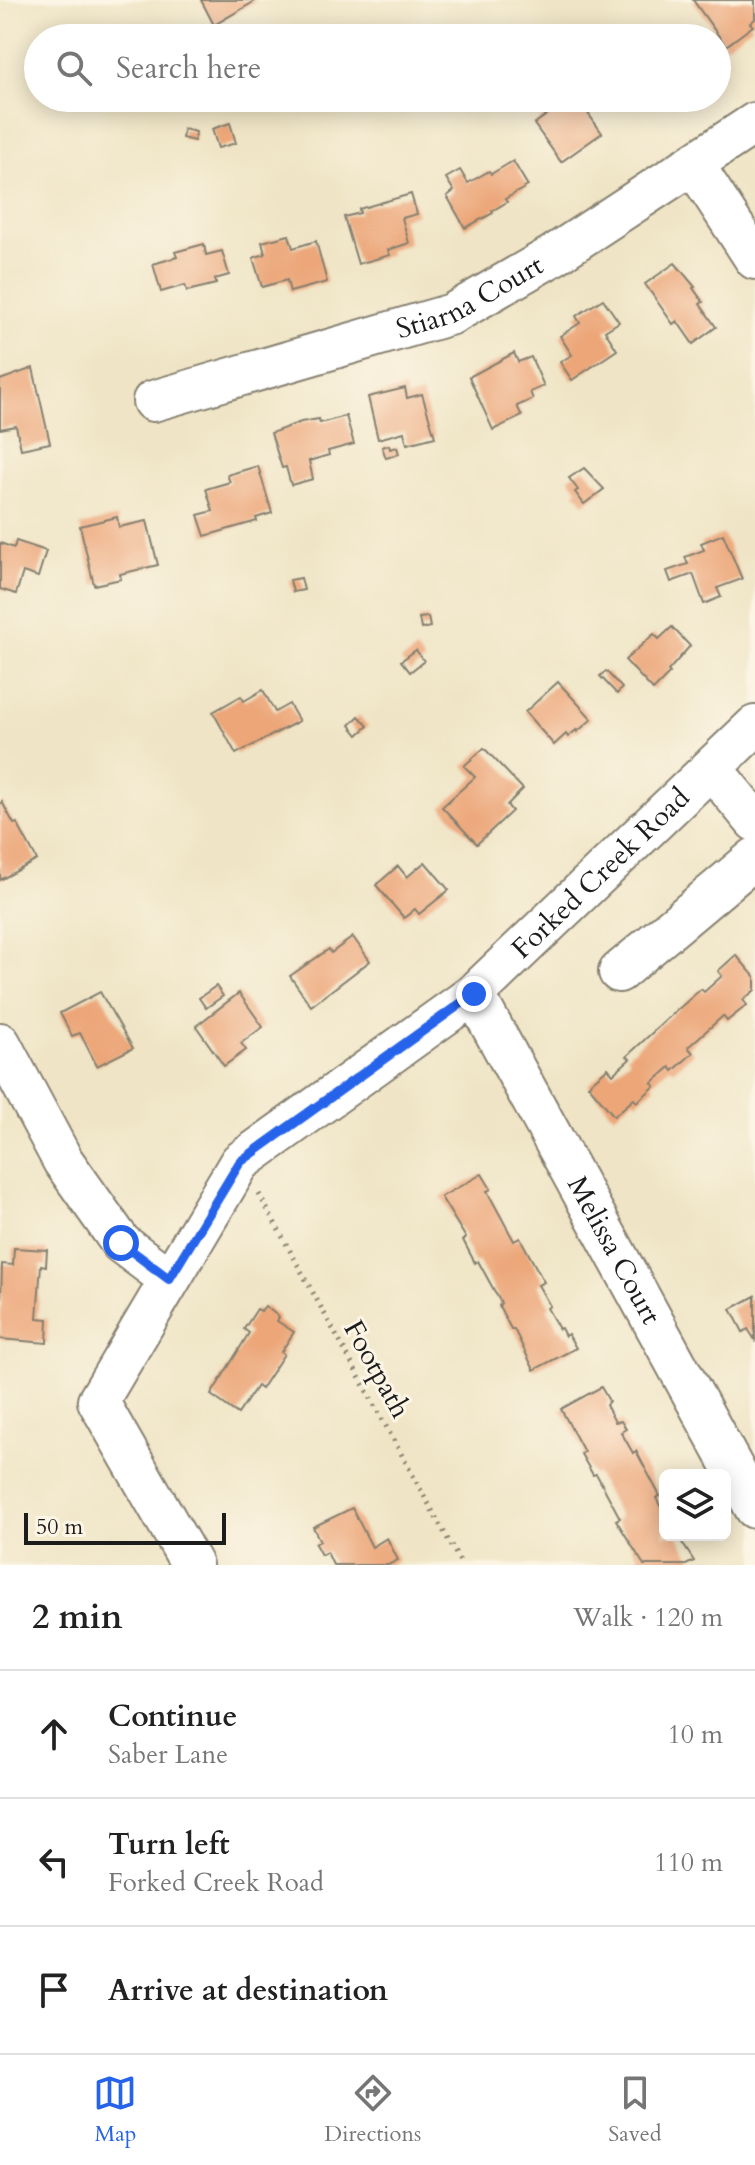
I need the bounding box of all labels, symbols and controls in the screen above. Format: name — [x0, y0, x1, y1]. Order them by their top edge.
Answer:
search box — [24, 24, 731, 112]
icon: search — [52, 46, 96, 90]
text: Search here — [116, 48, 261, 89]
street label: Stiarna Court — [392, 246, 550, 348]
street label: Forked Creek Road — [503, 779, 698, 967]
route end — [456, 976, 492, 1012]
street label: Melissa Court — [558, 1169, 670, 1331]
route start — [103, 1225, 139, 1261]
street label: Footpath — [335, 1313, 419, 1425]
map controls — [659, 1469, 731, 1541]
button: layers — [659, 1469, 731, 1541]
scale bar — [24, 1509, 226, 1545]
text: 50 m — [36, 1512, 83, 1542]
text: 2 min — [32, 1594, 123, 1640]
text: Walk · 120 m — [573, 1600, 723, 1635]
text: Continue — [108, 1696, 237, 1737]
icon: ahead — [32, 1712, 76, 1756]
text: 10 m — [667, 1717, 723, 1752]
text: Saber Lane — [108, 1737, 228, 1772]
text: Turn left — [108, 1824, 230, 1865]
icon: left — [32, 1840, 76, 1884]
text: 110 m — [654, 1845, 723, 1880]
text: Forked Creek Road — [108, 1865, 324, 1900]
icon: arrive — [32, 1968, 76, 2012]
text: Arrive at destination — [108, 1970, 388, 2011]
tab: Map — [93, 2071, 137, 2149]
tab: Directions — [324, 2071, 421, 2149]
tab: Saved — [608, 2071, 662, 2149]

